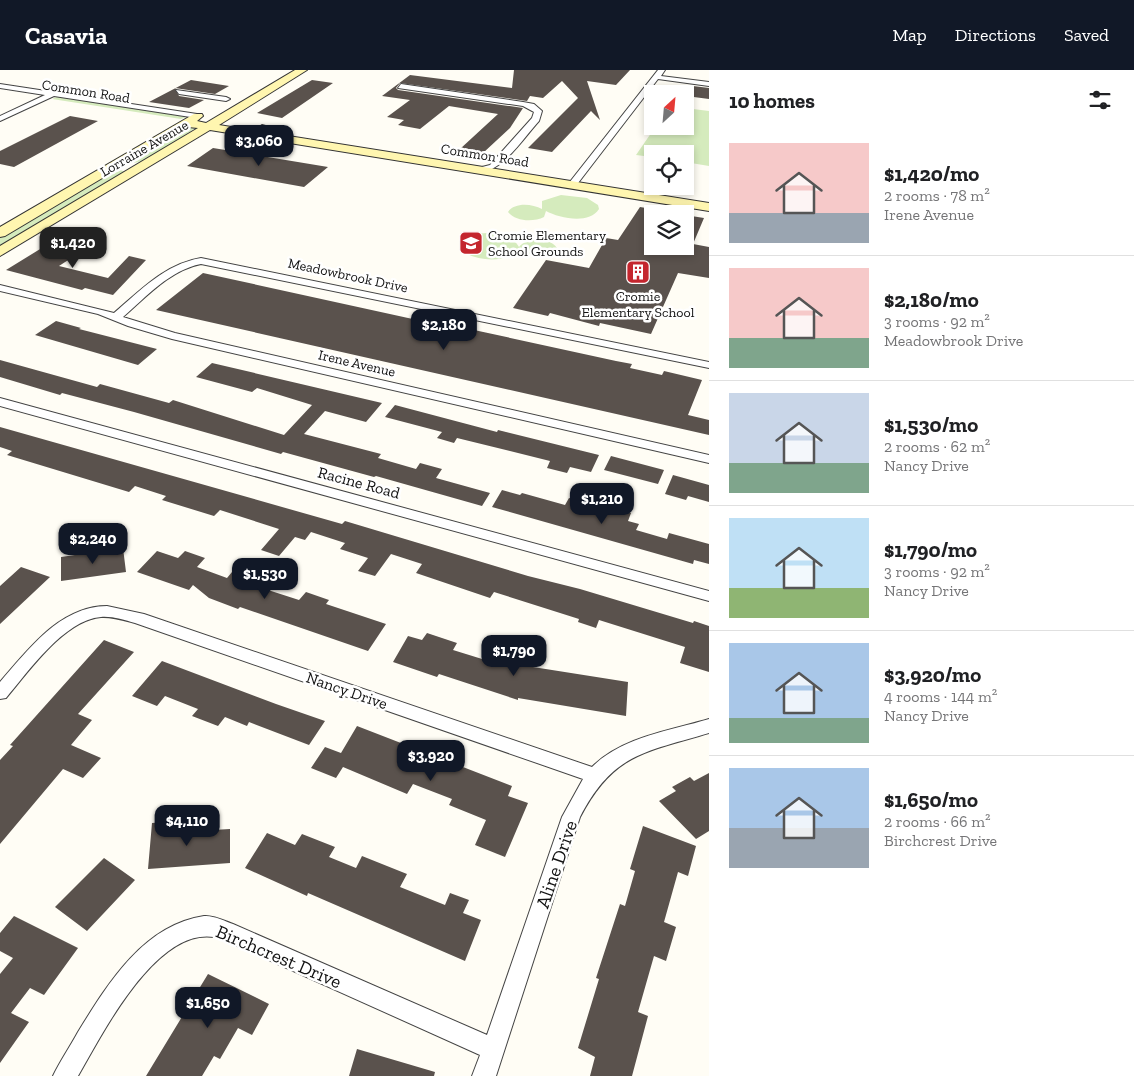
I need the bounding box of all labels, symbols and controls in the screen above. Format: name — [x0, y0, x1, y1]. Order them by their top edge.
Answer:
text: Casavia — [25, 21, 107, 50]
text: Map — [892, 24, 927, 46]
text: Directions — [955, 24, 1036, 46]
text: Saved — [1064, 24, 1109, 46]
street label: Common Road — [41, 76, 131, 107]
north arrow — [644, 85, 694, 135]
map controls — [644, 85, 694, 255]
icon: filters — [1086, 86, 1114, 114]
text: 10 homes — [729, 88, 815, 113]
street label: Lorraine Avenue — [97, 116, 192, 181]
pin: $3,060 — [218, 124, 300, 167]
text: $3,060 — [236, 131, 282, 150]
street label: Common Road — [440, 140, 530, 171]
button: locate — [644, 145, 694, 195]
text: $1,420/mo — [884, 161, 979, 186]
icon: home — [769, 163, 829, 223]
text: 2 rooms · 78 m² — [884, 186, 990, 205]
button: layers — [644, 205, 694, 255]
text: Irene Avenue — [884, 205, 974, 224]
pin: $1,420 — [32, 226, 114, 269]
place label: Cromie Elementary School Grounds — [488, 227, 607, 260]
school or university icon: Cromie Elementary School Grounds — [458, 230, 484, 256]
text: $1,420 — [51, 233, 95, 252]
street label: Meadowbrook Drive — [286, 254, 410, 297]
building icon: Cromie Elementary School — [625, 259, 651, 285]
text: $2,180/mo — [884, 287, 979, 312]
place label: Cromie Elementary School — [582, 288, 695, 321]
icon: home — [769, 288, 829, 348]
pin: $2,180 — [403, 308, 485, 351]
text: 3 rooms · 92 m² — [884, 312, 990, 331]
text: $2,180 — [422, 315, 466, 334]
text: Meadowbrook Drive — [884, 331, 1023, 350]
street label: Irene Avenue — [317, 346, 398, 381]
text: $1,530/mo — [884, 412, 978, 437]
icon: home — [769, 413, 829, 473]
text: 2 rooms · 62 m² — [884, 437, 990, 456]
text: Nancy Drive — [884, 456, 969, 475]
street label: Racine Road — [316, 462, 402, 503]
pin: $1,210 — [561, 482, 643, 525]
text: $1,210 — [581, 489, 623, 508]
pin: $2,240 — [52, 522, 134, 565]
text: $2,240 — [70, 529, 116, 548]
text: $1,790/mo — [884, 537, 977, 562]
icon: home — [769, 538, 829, 598]
pin: $1,530 — [224, 558, 306, 600]
text: 3 rooms · 92 m² — [884, 562, 990, 581]
text: $1,530 — [243, 564, 287, 583]
text: Nancy Drive — [884, 581, 969, 600]
pin: $1,790 — [473, 634, 555, 677]
text: $1,790 — [492, 641, 536, 660]
text: $3,920/mo — [884, 662, 981, 687]
icon: home — [769, 663, 829, 723]
street label: Nancy Drive — [304, 668, 390, 713]
text: 4 rooms · 144 m² — [884, 687, 997, 706]
text: Nancy Drive — [884, 706, 969, 725]
pin: $3,920 — [390, 740, 472, 782]
text: $3,920 — [408, 746, 454, 765]
text: $1,650/mo — [884, 787, 978, 812]
icon: home — [769, 788, 829, 848]
pin: $4,110 — [146, 804, 228, 847]
text: $4,110 — [166, 811, 208, 830]
text: 2 rooms · 66 m² — [884, 812, 991, 831]
street label: Aline Drive — [531, 817, 582, 911]
text: Birchcrest Drive — [884, 831, 997, 850]
street label: Birchcrest Drive — [213, 920, 345, 993]
pin: $1,650 — [167, 986, 249, 1029]
text: $1,650 — [186, 993, 230, 1012]

